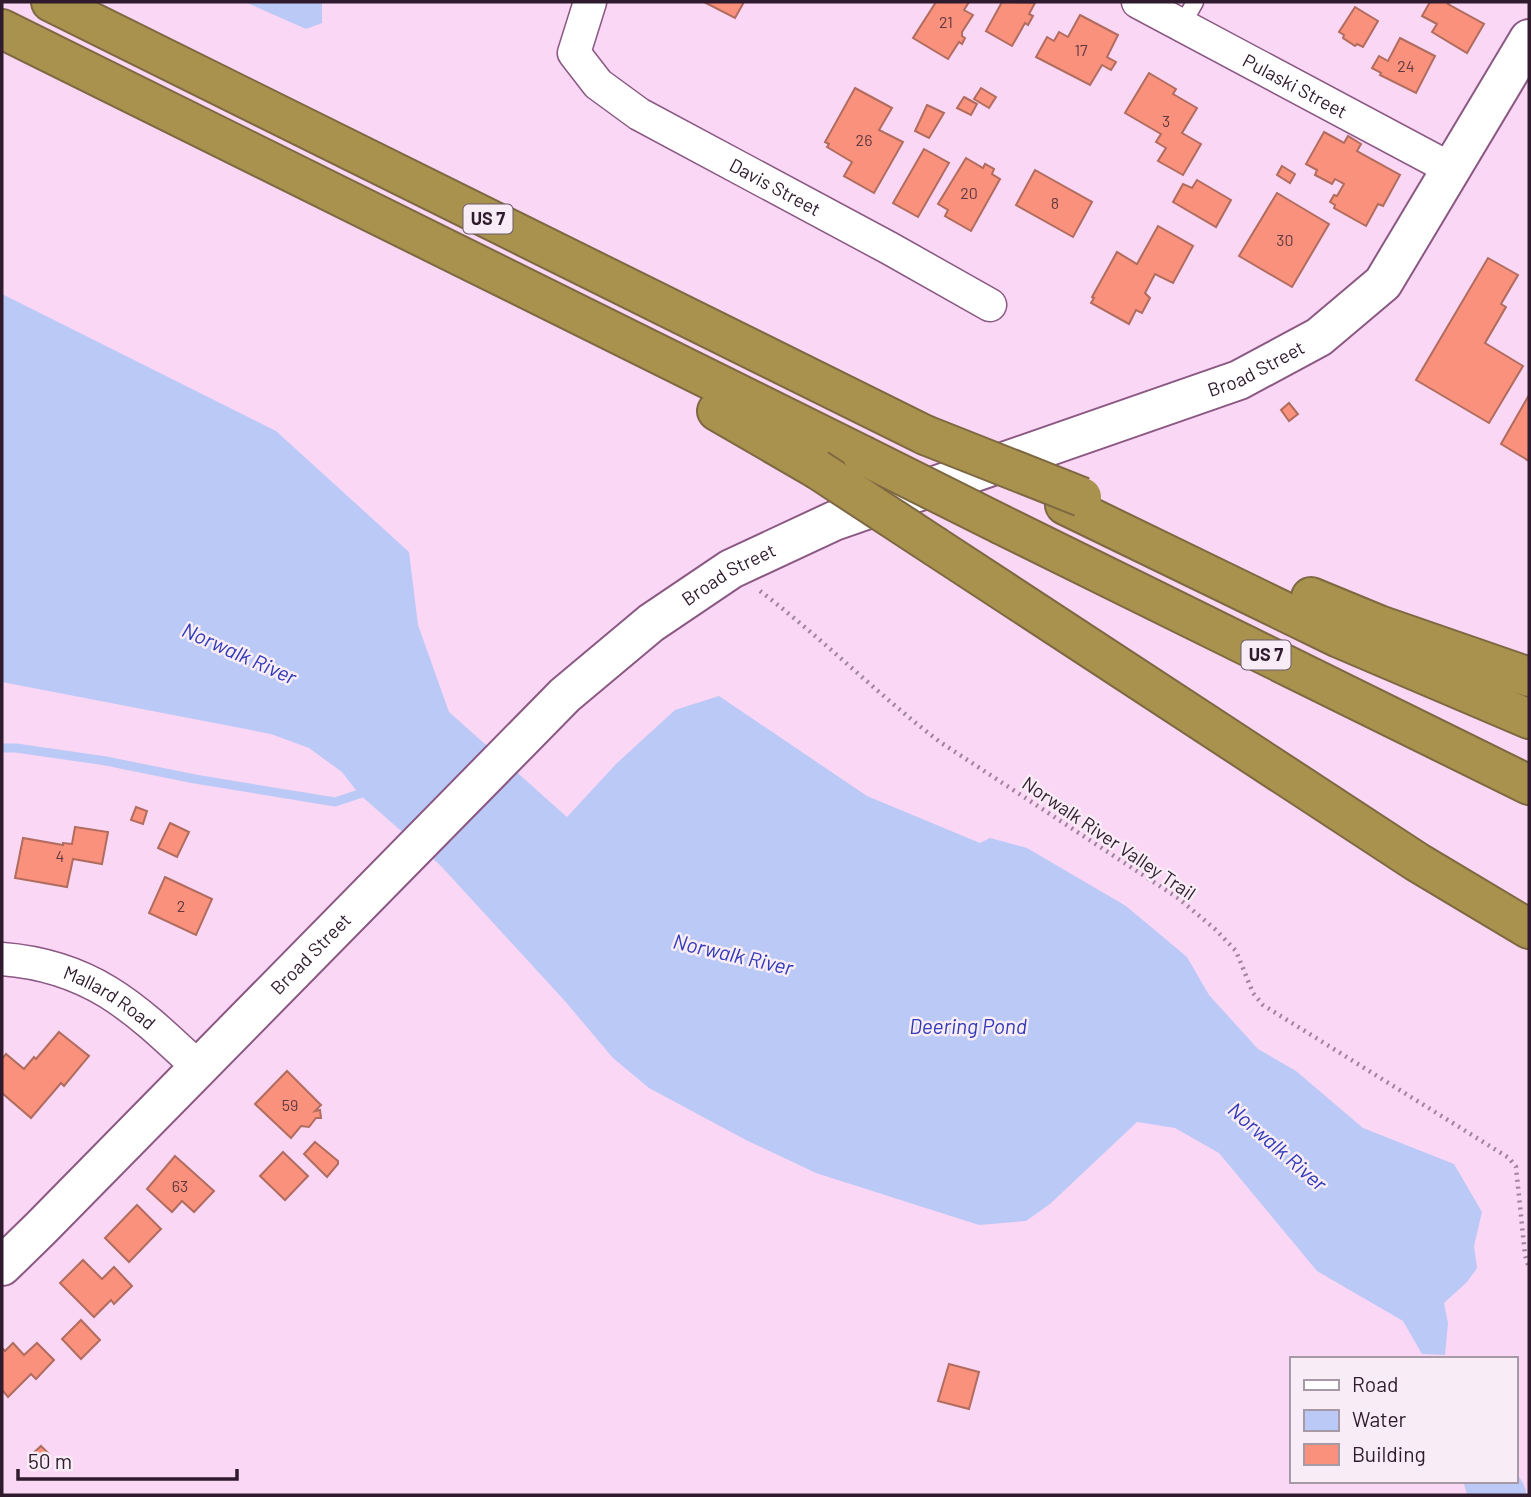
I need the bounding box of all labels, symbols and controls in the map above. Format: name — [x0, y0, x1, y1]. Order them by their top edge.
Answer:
house number: 21 — [939, 12, 953, 31]
house number: 17 — [1074, 40, 1088, 59]
street label: Pulaski Street — [1239, 48, 1351, 122]
house number: 24 — [1397, 56, 1415, 75]
house number: 3 — [1162, 111, 1170, 130]
house number: 26 — [856, 130, 872, 149]
street label: Davis Street — [726, 153, 825, 220]
house number: 20 — [960, 183, 978, 202]
house number: 8 — [1051, 193, 1059, 212]
road number: US 7 — [463, 204, 512, 233]
house number: 30 — [1276, 230, 1294, 249]
street label: Broad Street — [1204, 335, 1308, 401]
street label: Broad Street — [677, 538, 779, 610]
water label: Norwalk River — [179, 616, 301, 689]
road number: US 7 — [1242, 640, 1290, 670]
street label: Norwalk River Valley Trail — [1018, 771, 1200, 904]
house number: 4 — [56, 846, 64, 865]
house number: 2 — [177, 896, 185, 915]
street label: Broad Street — [265, 908, 355, 999]
water label: Norwalk River — [671, 928, 796, 980]
street label: Mallard Road — [60, 960, 161, 1034]
water label: Deering Pond — [909, 1013, 1027, 1038]
house number: 59 — [282, 1095, 298, 1114]
water label: Norwalk River — [1224, 1096, 1333, 1196]
house number: 63 — [172, 1176, 188, 1195]
legend — [1290, 1357, 1517, 1483]
text: Road — [1352, 1371, 1398, 1396]
text: Water — [1352, 1406, 1407, 1431]
scale bar — [18, 1438, 236, 1482]
text: Building — [1352, 1441, 1426, 1466]
text: 50 m — [28, 1448, 72, 1473]

